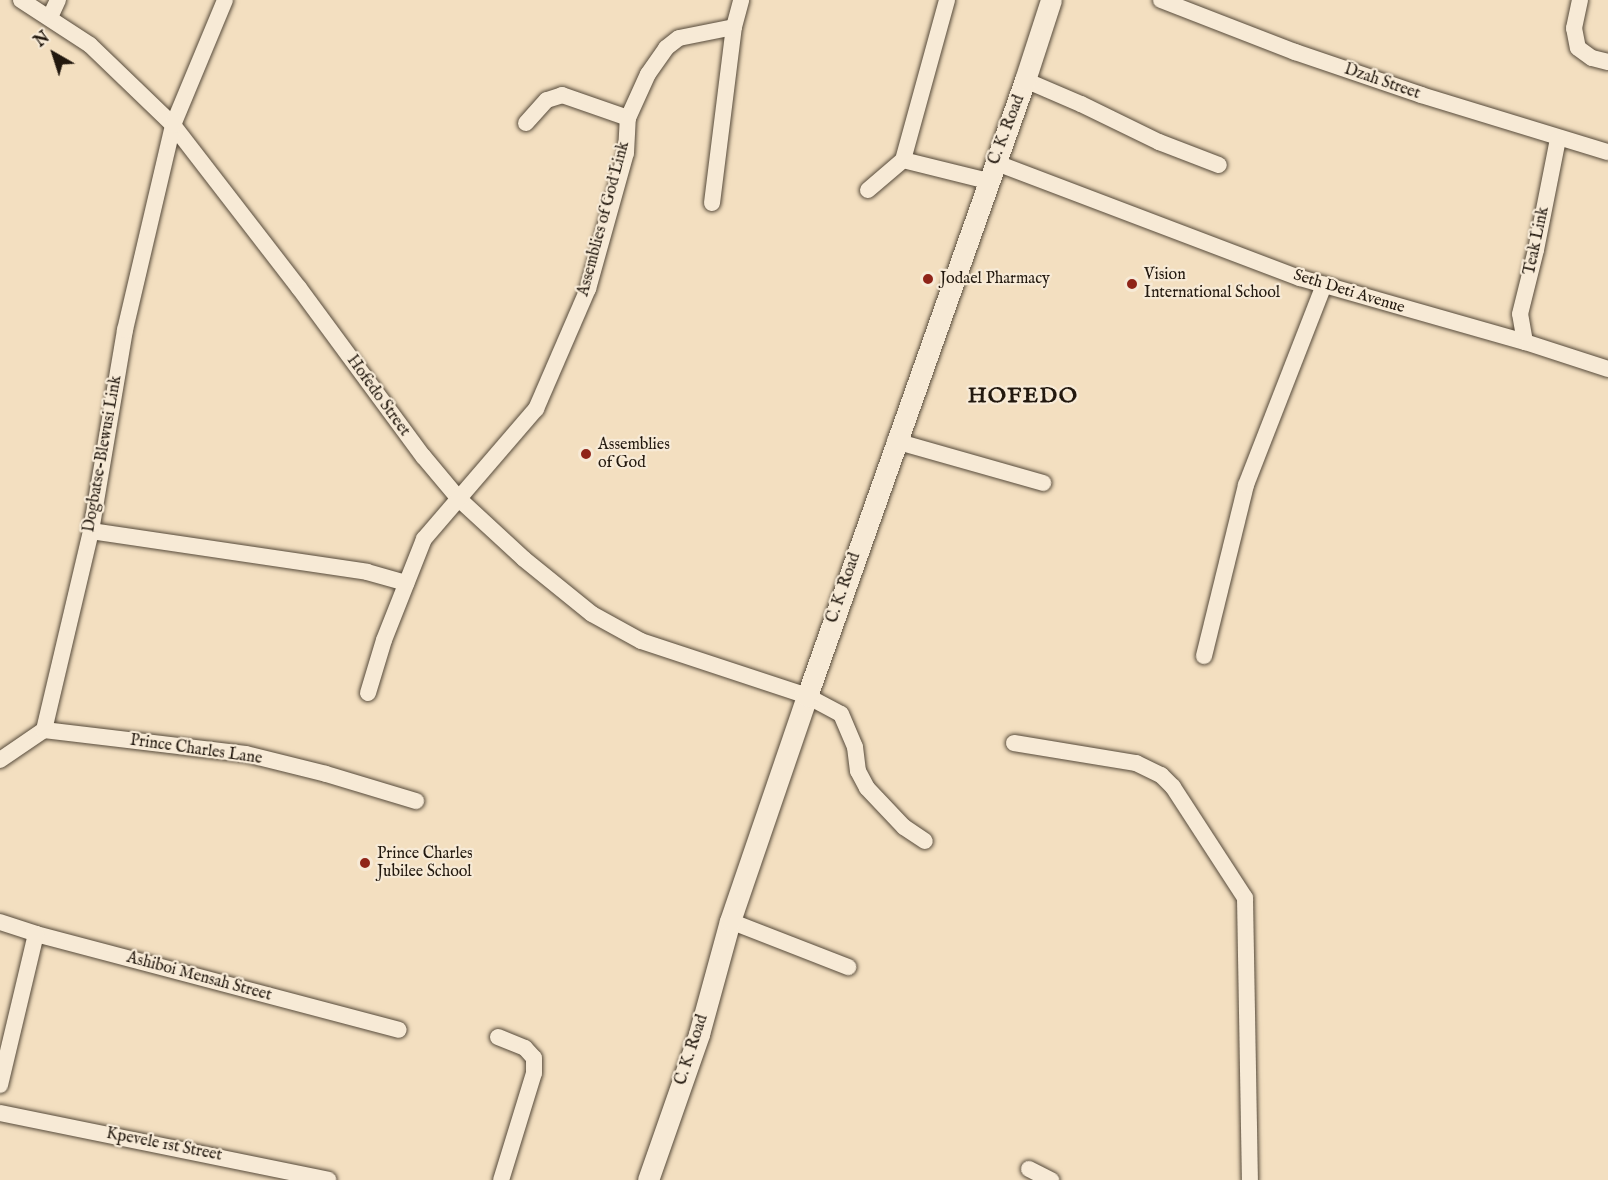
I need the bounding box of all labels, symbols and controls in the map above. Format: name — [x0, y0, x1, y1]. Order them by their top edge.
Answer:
north arrow — [24, 24, 84, 84]
text: N — [31, 28, 54, 52]
street label: Dzah Street — [1342, 60, 1422, 104]
street label: C. K. Road — [985, 92, 1029, 168]
street label: Assemblies of God Link — [574, 140, 634, 298]
street label: Teak Link — [1520, 205, 1554, 277]
place label: Vision International School — [1144, 265, 1280, 303]
street label: Seth Deti Avenue — [1291, 266, 1407, 318]
place label: Jodael Pharmacy — [940, 269, 1050, 289]
marker: Jodael Pharmacy — [921, 272, 935, 286]
marker: Vision International School — [1125, 277, 1139, 291]
street label: Hofedo Street — [342, 352, 414, 440]
street label: Dogbatse-Blewusi Link — [80, 374, 126, 534]
district label: HOFEDO — [968, 384, 1078, 410]
place label: Assemblies of God — [598, 435, 670, 473]
marker: Assemblies of God — [579, 447, 593, 461]
street label: C. K. Road — [823, 550, 865, 626]
street label: Prince Charles Lane — [129, 731, 263, 769]
place label: Prince Charles Jubilee School — [377, 844, 473, 882]
marker: Prince Charles Jubilee School — [358, 856, 372, 870]
street label: Ashiboi Mensah Street — [124, 948, 274, 1006]
street label: C. K. Road — [672, 1012, 712, 1088]
street label: Kpevele 1st Street — [105, 1124, 223, 1166]

